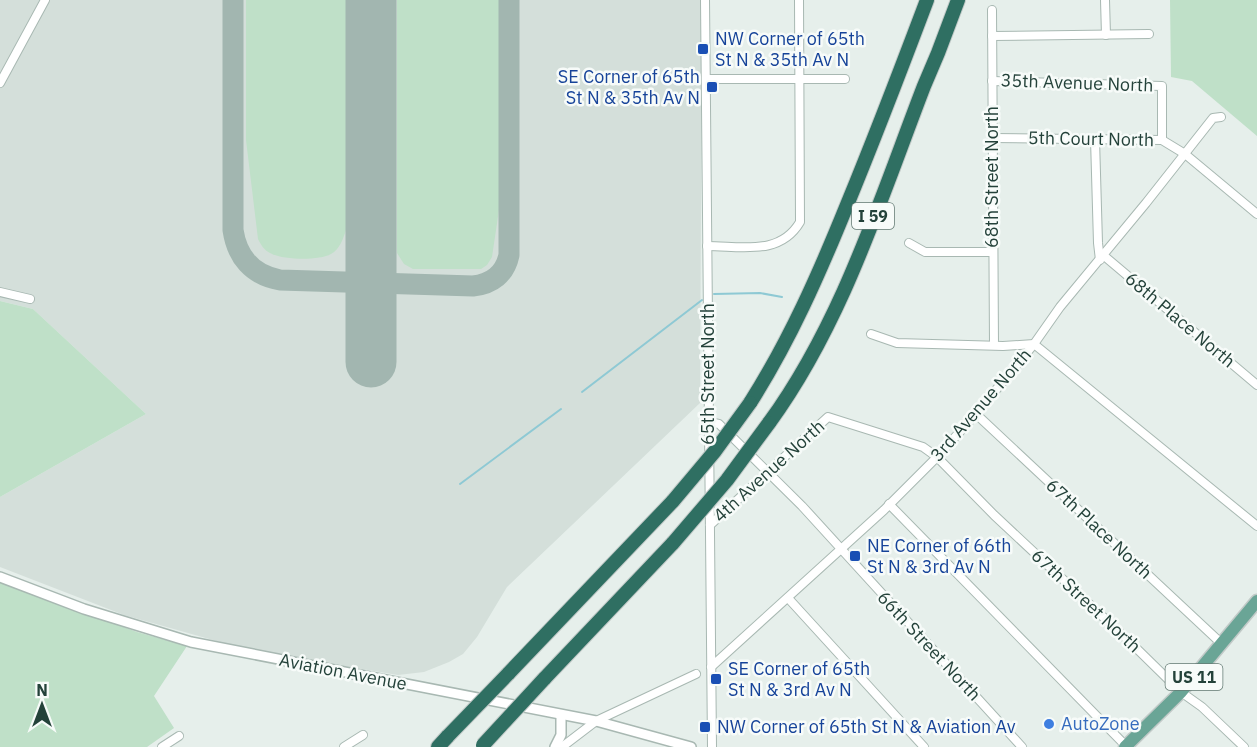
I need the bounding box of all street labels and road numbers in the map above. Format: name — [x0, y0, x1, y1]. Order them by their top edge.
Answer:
street label: 35th Avenue North — [1000, 68, 1154, 97]
street label: 68th Street North — [980, 106, 1003, 248]
street label: 5th Court North — [1028, 126, 1154, 151]
road number: I 59 — [852, 203, 894, 229]
street label: 68th Place North — [1120, 267, 1240, 372]
street label: 65th Street North — [696, 303, 719, 445]
street label: 3rd Avenue North — [925, 343, 1036, 466]
street label: 4th Avenue North — [708, 415, 829, 527]
street label: 67th Place North — [1041, 474, 1157, 584]
street label: 67th Street North — [1027, 544, 1146, 657]
street label: 66th Street North — [873, 586, 986, 705]
street label: Aviation Avenue — [277, 648, 409, 695]
road number: US 11 — [1166, 664, 1222, 690]

